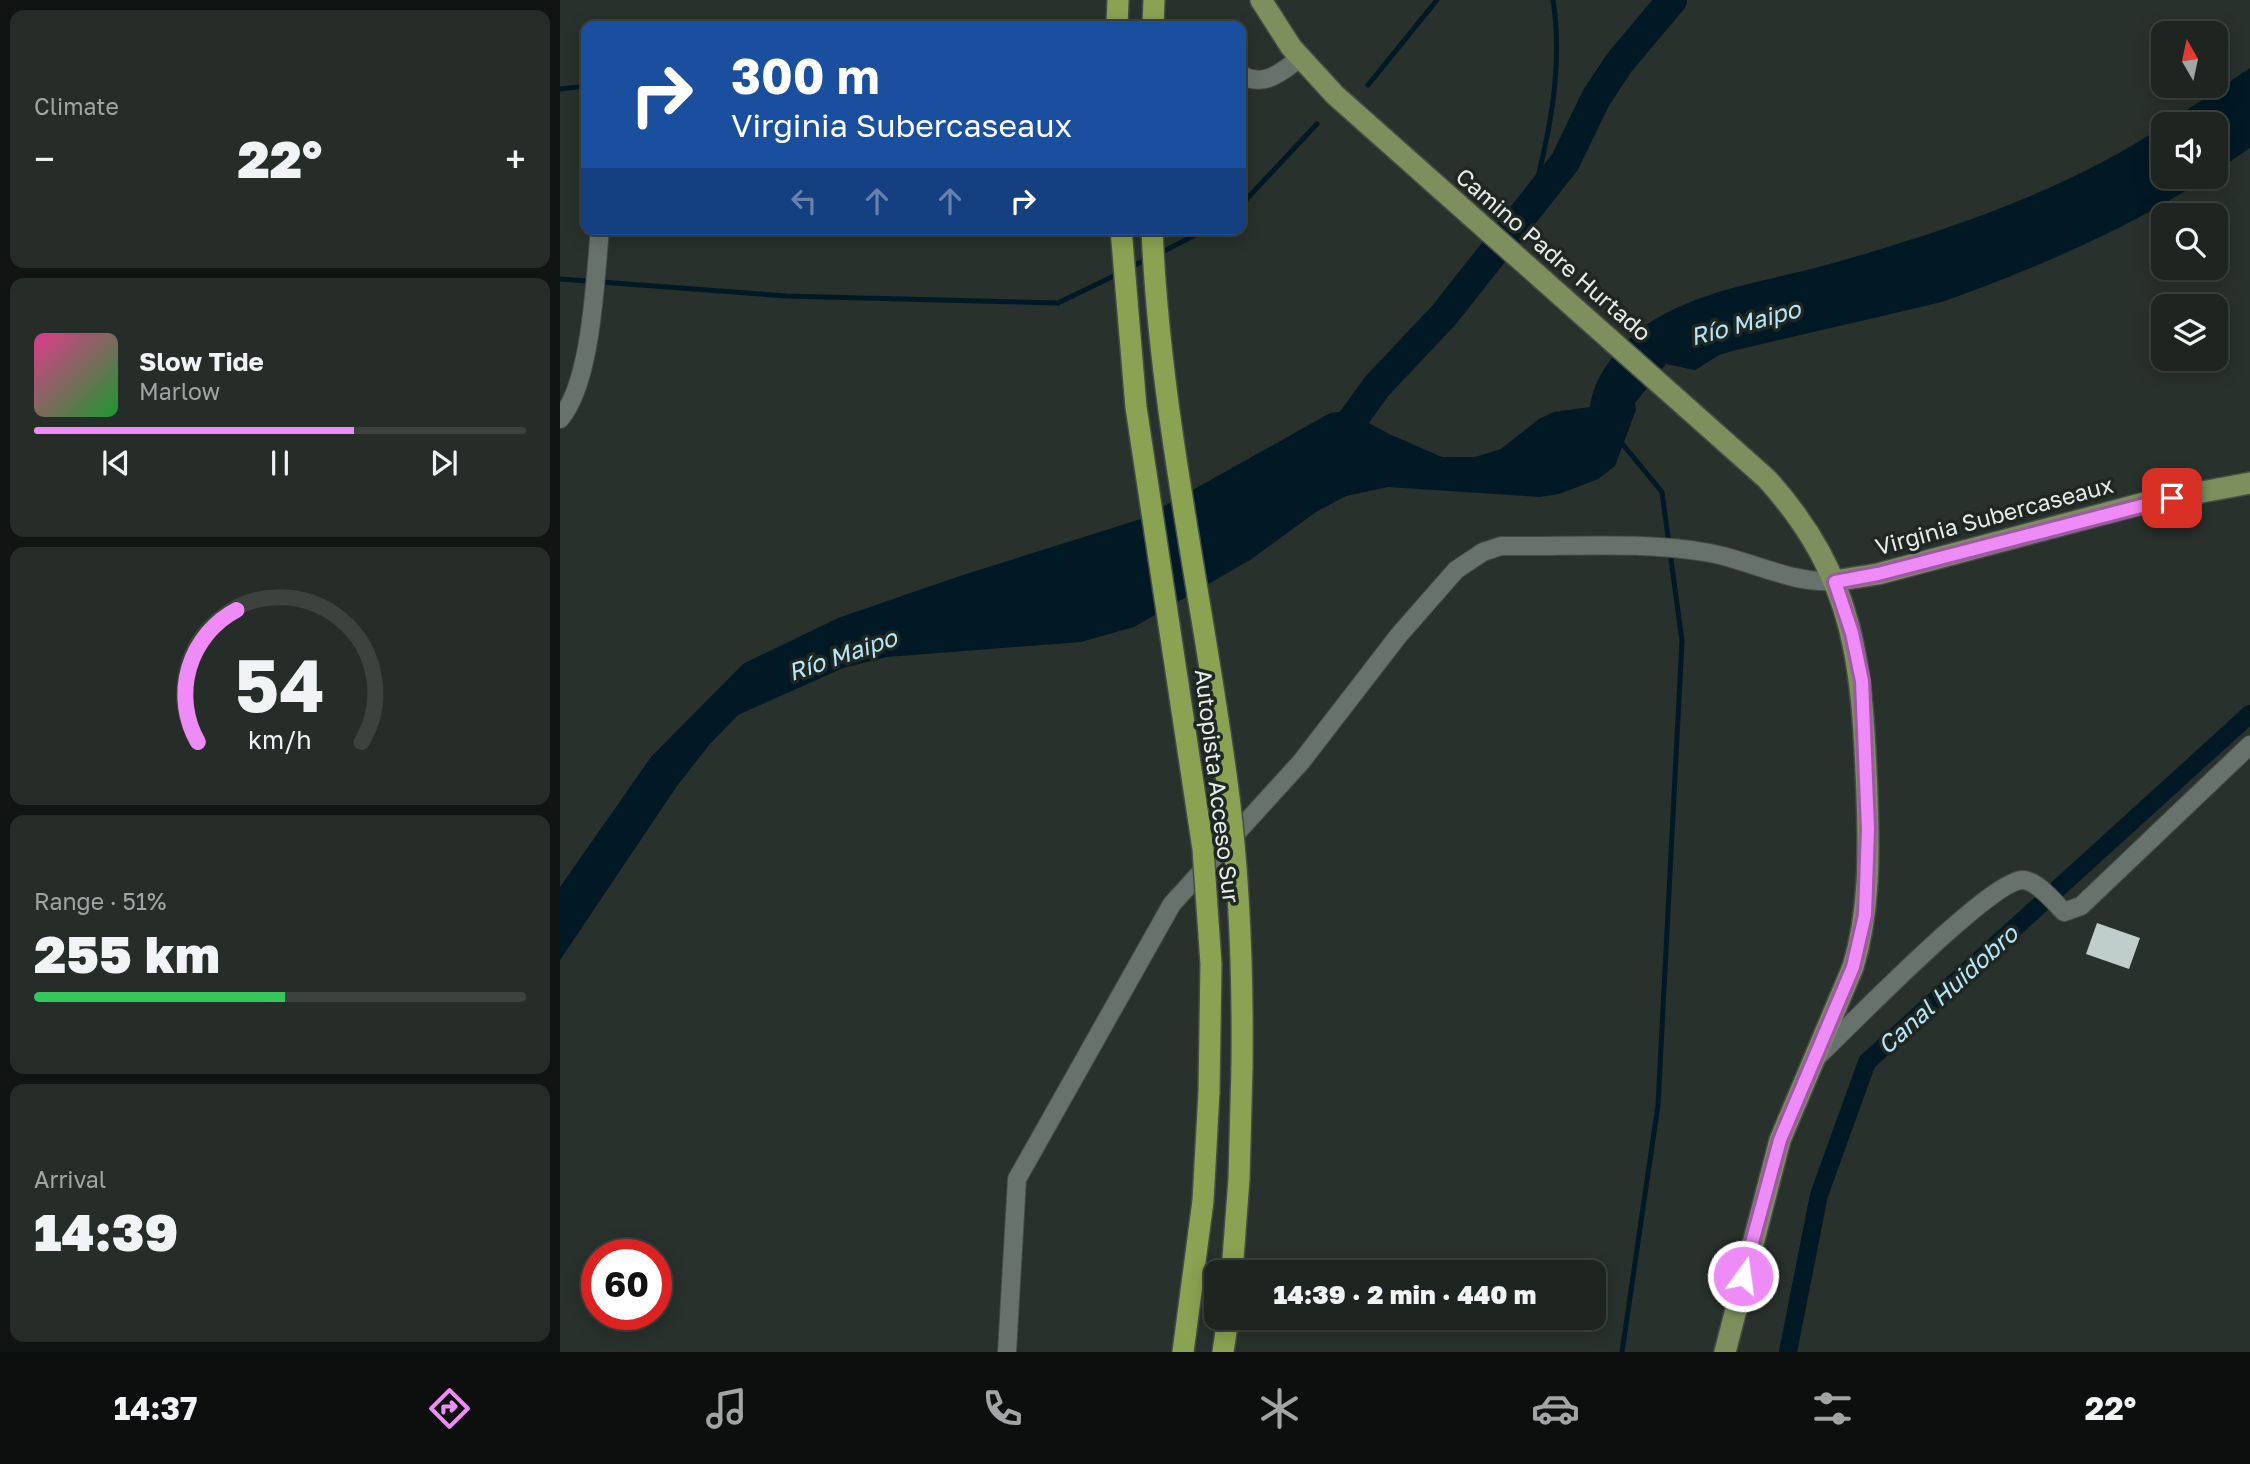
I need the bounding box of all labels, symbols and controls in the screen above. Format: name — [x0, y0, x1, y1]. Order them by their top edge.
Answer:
north arrow — [2151, 21, 2228, 98]
map controls — [2151, 21, 2228, 371]
text: 300 m — [731, 46, 880, 105]
icon: right — [616, 49, 707, 140]
text: Climate — [34, 92, 119, 120]
text: Virginia Subercaseaux — [731, 106, 1072, 144]
button: sound — [2151, 112, 2228, 189]
text: 22° — [238, 127, 322, 189]
text: − — [34, 136, 55, 181]
text: + — [505, 136, 526, 181]
street label: Camino Padre Hurtado — [1451, 162, 1657, 346]
icon: left — [785, 182, 823, 220]
icon: ahead — [858, 182, 896, 220]
icon: ahead — [931, 182, 969, 220]
icon: right — [1004, 182, 1042, 220]
button: search — [2151, 203, 2228, 280]
water label: Río Maipo — [1687, 293, 1805, 351]
button: layers — [2151, 294, 2228, 371]
text: Slow Tide — [139, 346, 264, 377]
text: Marlow — [139, 377, 220, 405]
icon: previous — [97, 444, 135, 482]
icon: pause — [261, 444, 299, 482]
icon: next — [425, 444, 463, 482]
pin — [2142, 468, 2202, 528]
street label: Virginia Subercaseaux — [1872, 470, 2116, 560]
icon: arrive — [2153, 479, 2191, 517]
water label: Río Maipo — [784, 621, 902, 686]
text: 54 — [235, 641, 325, 728]
street label: Autopista Acceso Sur — [1190, 668, 1246, 904]
text: km/h — [248, 724, 312, 755]
text: Range · 51% — [34, 887, 166, 915]
water label: Canal Huidobro — [1871, 917, 2024, 1060]
text: 255 km — [34, 922, 220, 984]
text: Arrival — [34, 1165, 106, 1193]
text: 14:39 — [34, 1200, 178, 1262]
speed limit sign: 60 — [581, 1239, 672, 1330]
position arrow — [1706, 1239, 1780, 1313]
text: 14:39 · 2 min · 440 m — [1274, 1279, 1537, 1310]
icon: directions — [425, 1384, 474, 1433]
icon: music — [702, 1384, 751, 1433]
icon: phone — [978, 1384, 1027, 1433]
icon: climate — [1255, 1384, 1304, 1433]
icon: car — [1531, 1384, 1580, 1433]
icon: filters — [1808, 1384, 1857, 1433]
text: 14:37 — [114, 1389, 197, 1427]
text: 22° — [2085, 1389, 2136, 1427]

